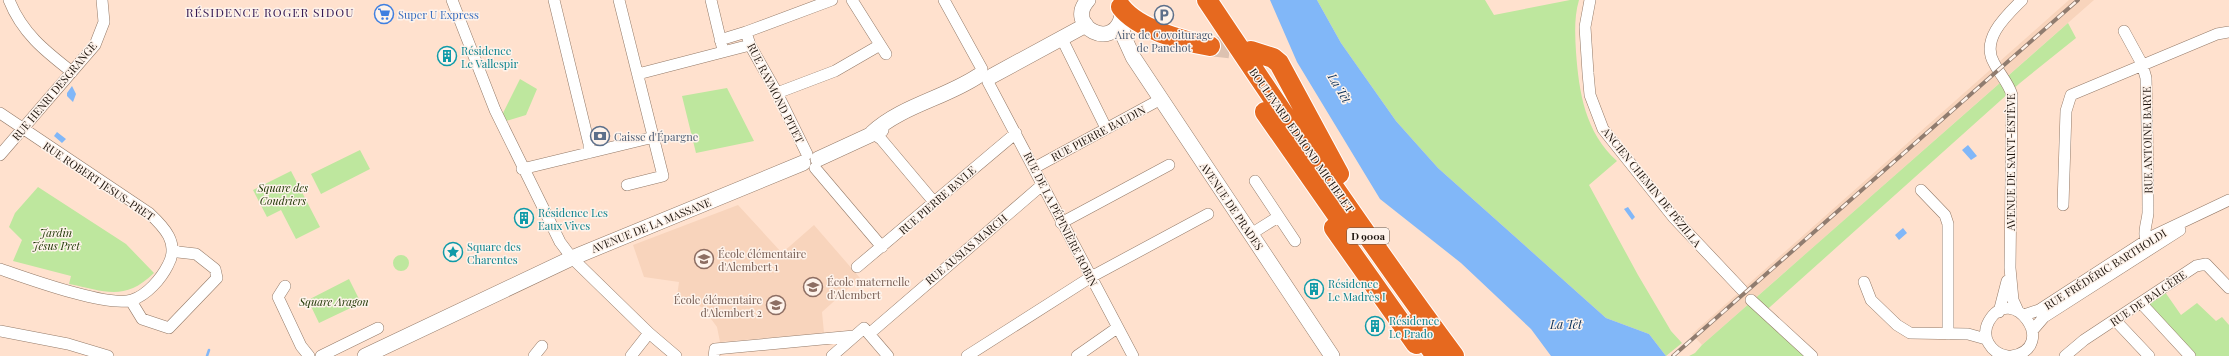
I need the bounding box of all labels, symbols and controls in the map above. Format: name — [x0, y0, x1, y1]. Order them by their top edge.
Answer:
supermarket icon: Super U Express — [373, 3, 395, 25]
district label: RÉSIDENCE ROGER SIDOU — [186, 4, 354, 20]
parking icon: Aire de Covoiturage de Panchot — [1153, 4, 1175, 26]
place label: Super U Express — [398, 7, 479, 22]
place label: Aire de Covoiturage de Panchot — [1114, 27, 1213, 55]
street label: RUE HENRI DESGRANGE — [8, 38, 100, 144]
street label: RUE RAYMOND PITET — [744, 40, 808, 146]
place label: Résidence Le Vallespir — [461, 43, 518, 71]
building icon: Résidence Le Vallespir — [436, 45, 458, 67]
street label: BOULEVARD EDMOND MICHELET — [1246, 65, 1358, 215]
water label: La Têt — [1324, 69, 1356, 107]
street label: RUE ANTOINE BARYE — [2139, 86, 2155, 194]
street label: AVENUE DE SAINT-ESTÈVE — [2003, 93, 2018, 232]
street label: RUE PIERRE BAUDIN — [1048, 102, 1148, 164]
street label: ANCIEN CHEMIN DE PÉZILLA — [1598, 123, 1705, 250]
bank icon: Caisse d'Épargne — [589, 125, 611, 147]
place label: Caisse d'Épargne — [614, 129, 699, 144]
street label: RUE ROBERT JESUS-PRET — [40, 138, 158, 224]
street label: RUE DE LA PÉPINIÈRE ROBIN — [1021, 149, 1102, 289]
street label: AVENUE DE PRADES — [1196, 158, 1267, 253]
street label: RUE PIERRE BAYLE — [895, 162, 979, 238]
park label: Square des Coudriers — [257, 180, 309, 208]
street label: AVENUE DE LA MASSANE — [588, 194, 713, 256]
place label: Résidence Les Eaux Vives — [538, 205, 608, 233]
building icon: Résidence Les Eaux Vives — [513, 207, 535, 229]
street label: RUE AUSIAS MARCH — [922, 210, 1010, 288]
park label: Jardin Jésus Pret — [32, 225, 81, 253]
street label: RUE FRÉDÉRIC BARTHOLDI — [2041, 225, 2169, 313]
road number: D 900a — [1347, 228, 1389, 244]
place label: Square des Charentes — [467, 239, 521, 267]
place icon: Square des Charentes — [442, 241, 464, 263]
place label: École élémentaire d'Alembert 1 — [718, 246, 807, 274]
school or university icon: École élémentaire d'Alembert 1 — [693, 248, 715, 270]
street label: RUE DE BALCÈRE — [2107, 267, 2189, 329]
place label: École maternelle d'Alembert — [827, 274, 910, 302]
school or university icon: École maternelle d'Alembert — [802, 276, 824, 298]
place label: Résidence Le Madrès I — [1328, 276, 1386, 304]
building icon: Résidence Le Madrès I — [1303, 278, 1325, 300]
place label: École élémentaire d'Alembert 2 — [674, 292, 762, 320]
park label: Square Aragon — [298, 294, 369, 309]
school or university icon: École élémentaire d'Alembert 2 — [765, 294, 787, 316]
place label: Résidence Le Prado — [1389, 313, 1440, 341]
building icon: Résidence Le Prado — [1364, 315, 1386, 337]
water label: La Têt — [1549, 316, 1583, 332]

